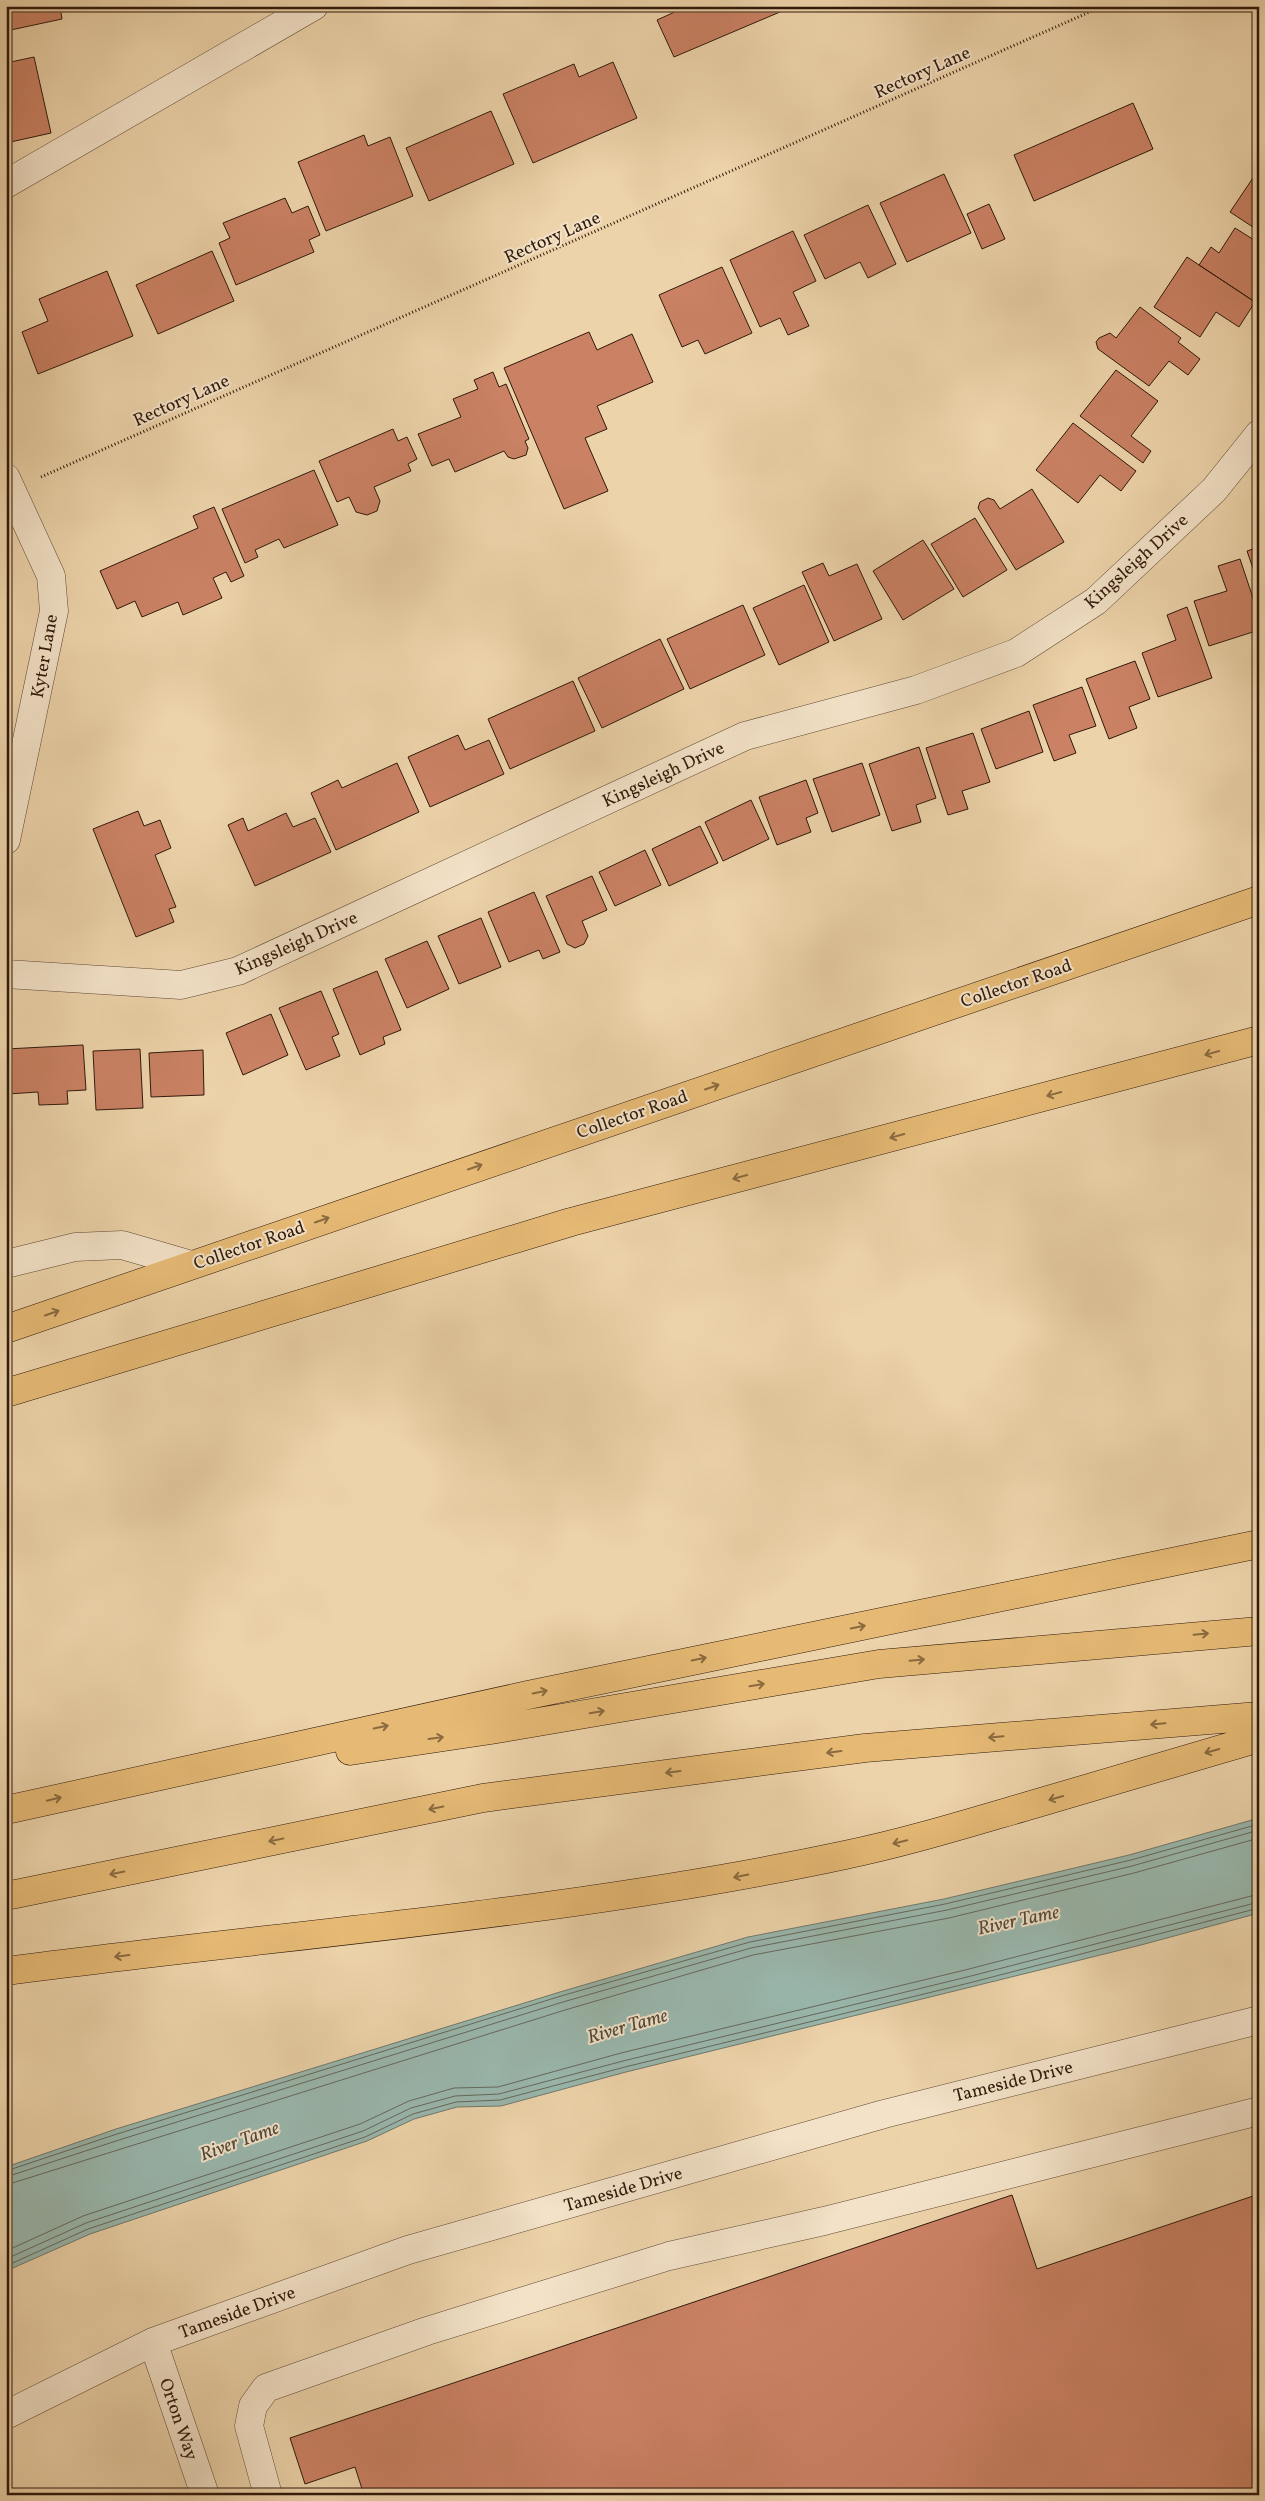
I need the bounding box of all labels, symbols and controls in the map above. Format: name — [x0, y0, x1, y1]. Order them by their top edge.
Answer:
street label: Rectory Lane — [871, 41, 975, 106]
street label: Rectory Lane — [501, 206, 605, 271]
street label: Rectory Lane — [130, 369, 234, 434]
street label: Kingsleigh Drive — [1080, 509, 1194, 616]
street label: Kyter Lane — [26, 612, 65, 700]
street label: Kingsleigh Drive — [598, 736, 729, 815]
street label: Kingsleigh Drive — [231, 906, 362, 983]
street label: Collector Road — [958, 954, 1075, 1015]
one-way arrow — [1204, 1049, 1220, 1058]
one-way arrow — [704, 1082, 719, 1091]
street label: Collector Road — [574, 1085, 691, 1146]
one-way arrow — [1047, 1090, 1063, 1099]
one-way arrow — [890, 1131, 906, 1141]
one-way arrow — [467, 1162, 483, 1172]
one-way arrow — [733, 1173, 749, 1182]
one-way arrow — [313, 1215, 329, 1224]
street label: Collector Road — [191, 1216, 308, 1277]
one-way arrow — [44, 1308, 59, 1317]
one-way arrow — [850, 1621, 866, 1631]
one-way arrow — [1192, 1630, 1208, 1639]
one-way arrow — [690, 1654, 706, 1664]
one-way arrow — [909, 1656, 925, 1665]
one-way arrow — [749, 1679, 765, 1689]
one-way arrow — [531, 1687, 547, 1696]
one-way arrow — [588, 1706, 604, 1716]
one-way arrow — [1150, 1719, 1166, 1729]
one-way arrow — [372, 1722, 388, 1731]
one-way arrow — [428, 1733, 444, 1743]
one-way arrow — [988, 1733, 1004, 1742]
one-way arrow — [826, 1747, 842, 1757]
one-way arrow — [1204, 1747, 1220, 1757]
one-way arrow — [665, 1767, 681, 1777]
one-way arrow — [1049, 1793, 1065, 1803]
one-way arrow — [45, 1794, 61, 1803]
one-way arrow — [428, 1803, 444, 1813]
one-way arrow — [269, 1836, 285, 1846]
one-way arrow — [893, 1838, 909, 1847]
one-way arrow — [110, 1869, 126, 1879]
one-way arrow — [733, 1871, 749, 1881]
water label: River Tame — [975, 1900, 1062, 1942]
one-way arrow — [114, 1951, 130, 1961]
water label: River Tame — [584, 2003, 671, 2051]
street label: Tameside Drive — [951, 2056, 1076, 2109]
water label: River Tame — [196, 2115, 283, 2168]
street label: Tameside Drive — [561, 2162, 686, 2219]
street label: Tameside Drive — [176, 2281, 299, 2346]
street label: Orton Way — [152, 2375, 203, 2464]

